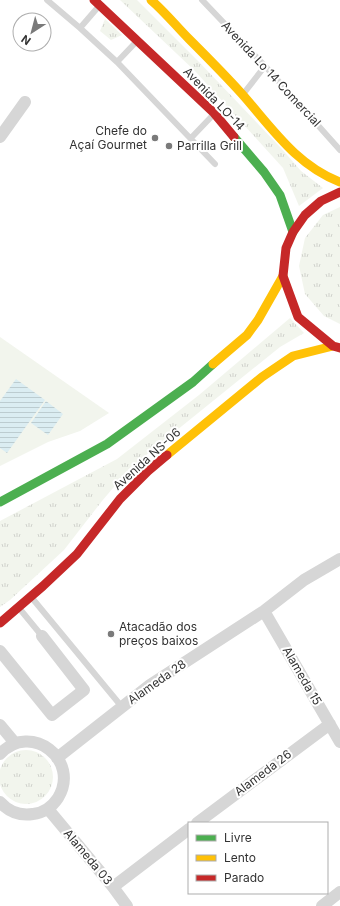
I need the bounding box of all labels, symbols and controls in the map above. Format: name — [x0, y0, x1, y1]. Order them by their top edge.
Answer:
north arrow — [12, 12, 52, 52]
street label: Avenida Lo 14 Comercial — [218, 18, 324, 130]
text: N — [19, 32, 34, 48]
street label: Avenida LO-14 — [180, 64, 248, 134]
place label: Chefe do Açaí Gourmet — [69, 123, 147, 152]
marker: Chefe do Açaí Gourmet — [150, 133, 160, 143]
place label: Parrilla Grill — [177, 138, 242, 153]
marker: Parrilla Grill — [164, 141, 174, 151]
street label: Avenida NS-06 — [110, 424, 184, 493]
place label: Atacadão dos preços baixos — [119, 619, 198, 648]
marker: Atacadão dos preços baixos — [106, 629, 116, 639]
street label: Alameda 15 — [280, 644, 325, 708]
street label: Alameda 28 — [125, 656, 189, 707]
street label: Alameda 26 — [231, 746, 294, 799]
legend — [188, 822, 328, 894]
street label: Alameda 03 — [61, 826, 116, 887]
text: Livre — [224, 830, 252, 845]
text: Lento — [224, 850, 256, 865]
text: Parado — [224, 870, 264, 885]

